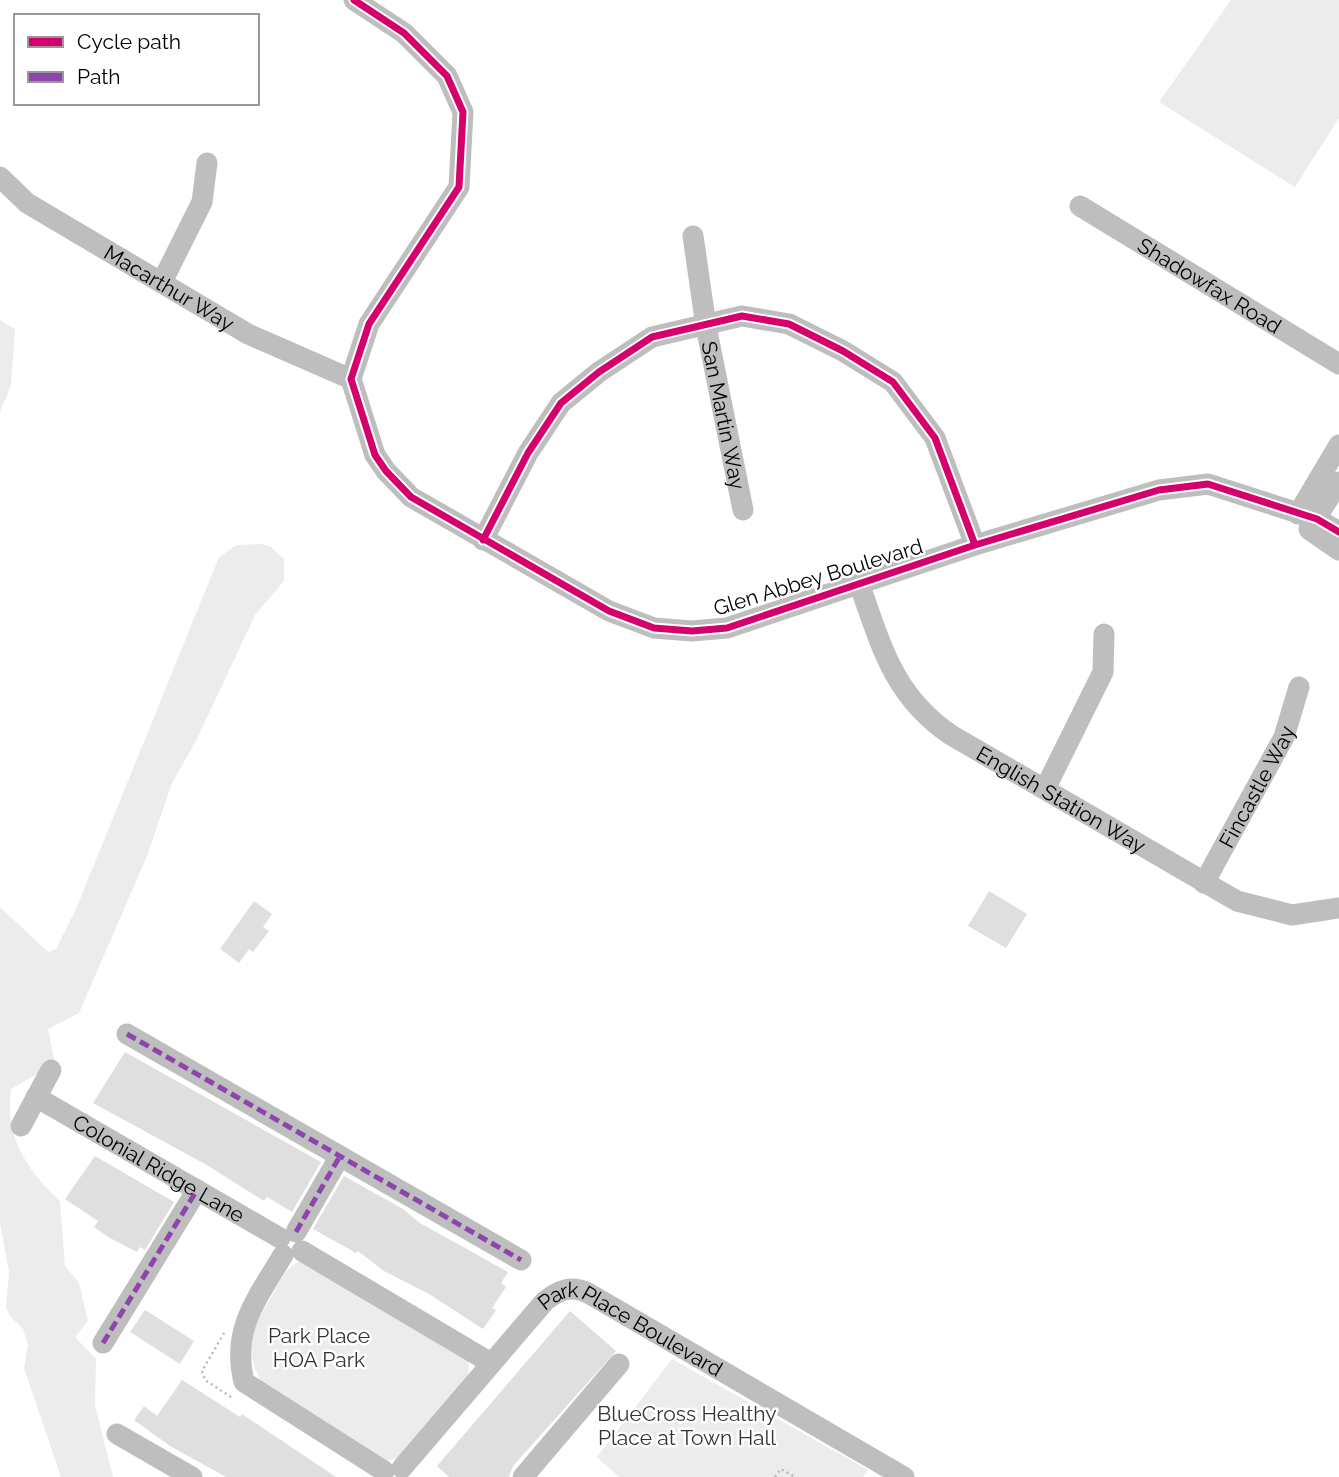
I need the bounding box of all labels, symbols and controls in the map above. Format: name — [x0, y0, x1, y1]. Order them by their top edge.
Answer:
legend — [14, 14, 259, 105]
text: Cycle path — [77, 29, 181, 54]
text: Path — [77, 64, 121, 89]
street label: Shadowfax Road — [1134, 232, 1286, 338]
street label: Macarthur Way — [100, 239, 239, 336]
street label: San Martin Way — [697, 339, 751, 492]
street label: Glen Abbey Boulevard — [710, 533, 926, 621]
street label: Fincastle Way — [1213, 723, 1299, 852]
street label: English Station Way — [972, 740, 1150, 858]
street label: Colonial Ridge Lane — [69, 1109, 249, 1227]
street label: Park Place Boulevard — [532, 1276, 727, 1381]
park label: Park Place HOA Park — [268, 1323, 370, 1372]
park label: BlueCross Healthy Place at Town Hall — [597, 1401, 777, 1450]

